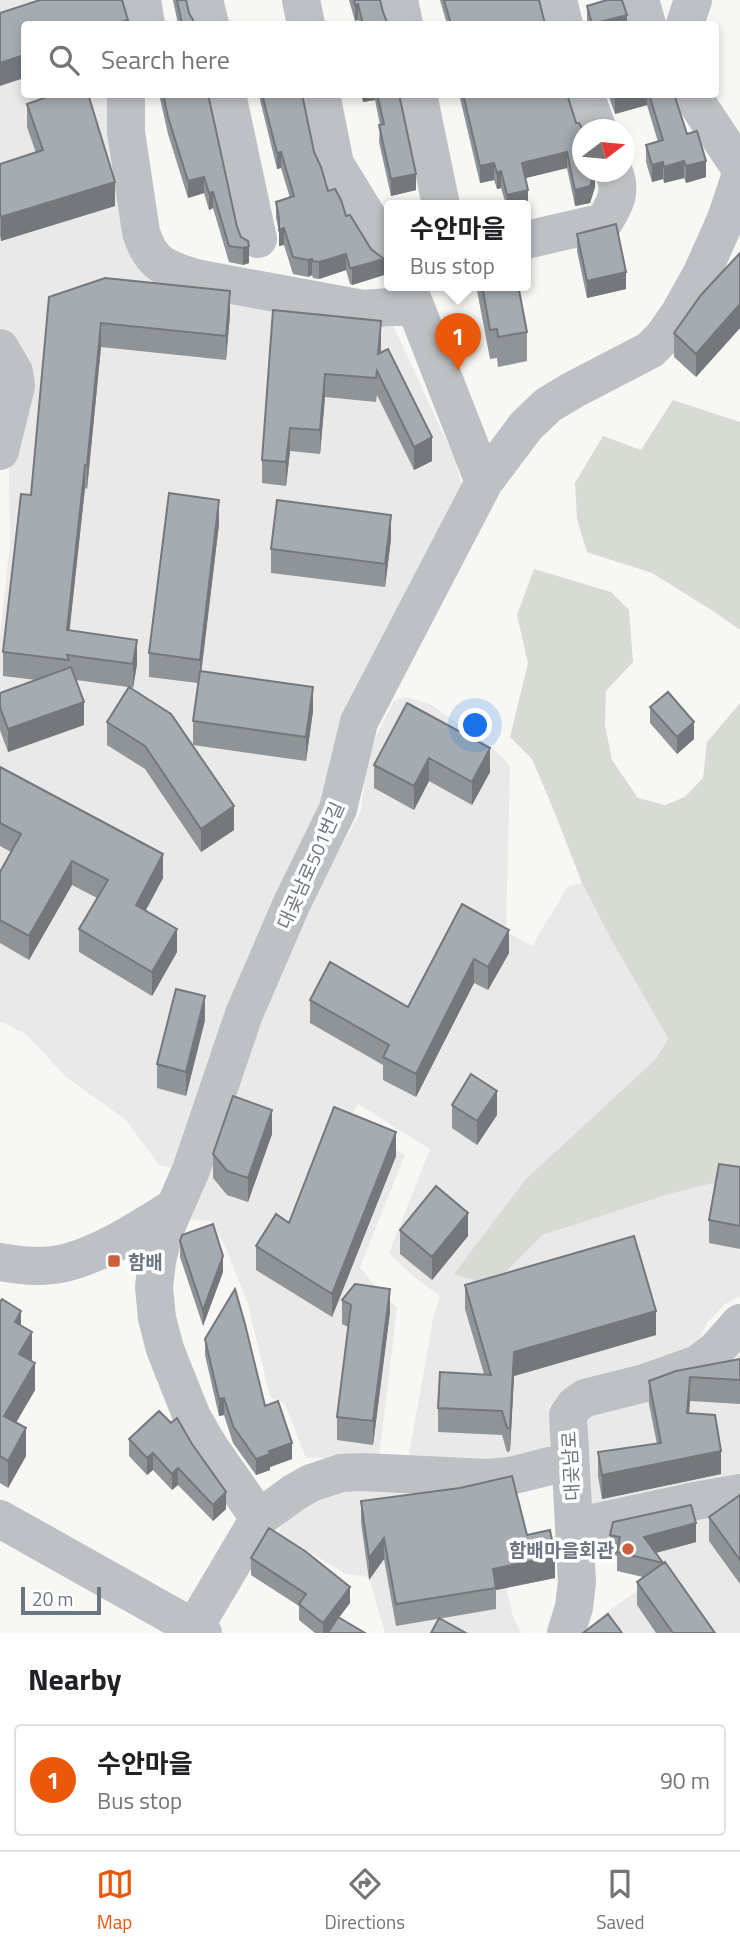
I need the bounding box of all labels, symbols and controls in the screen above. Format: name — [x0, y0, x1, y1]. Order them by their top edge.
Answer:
search box — [21, 21, 719, 98]
text: Search here — [101, 40, 230, 79]
icon: search — [45, 41, 83, 79]
north arrow — [572, 119, 635, 182]
popup — [384, 200, 531, 291]
text: 수안마을 — [410, 209, 505, 248]
text: Bus stop — [410, 248, 495, 283]
pin: 1 — [435, 313, 481, 371]
your location — [458, 708, 492, 742]
street label: 대곶남로501번길 — [269, 797, 351, 933]
place label: 함배 — [128, 1247, 163, 1276]
marker: 함배 — [106, 1253, 122, 1269]
street label: 대곶남로 — [554, 1430, 586, 1502]
place label: 함배마을회관 — [509, 1535, 615, 1564]
marker: 함배마을회관 — [620, 1541, 636, 1557]
scale bar — [21, 1584, 102, 1616]
text: 20 m — [32, 1584, 73, 1613]
text: Nearby — [28, 1656, 121, 1702]
text: 수안마을 — [97, 1744, 193, 1783]
text: 1 — [47, 1763, 59, 1798]
text: 90 m — [660, 1763, 710, 1798]
text: Bus stop — [97, 1783, 182, 1818]
tab: Map — [96, 1865, 134, 1936]
tab: Directions — [325, 1865, 405, 1936]
tab: Saved — [596, 1865, 644, 1936]

